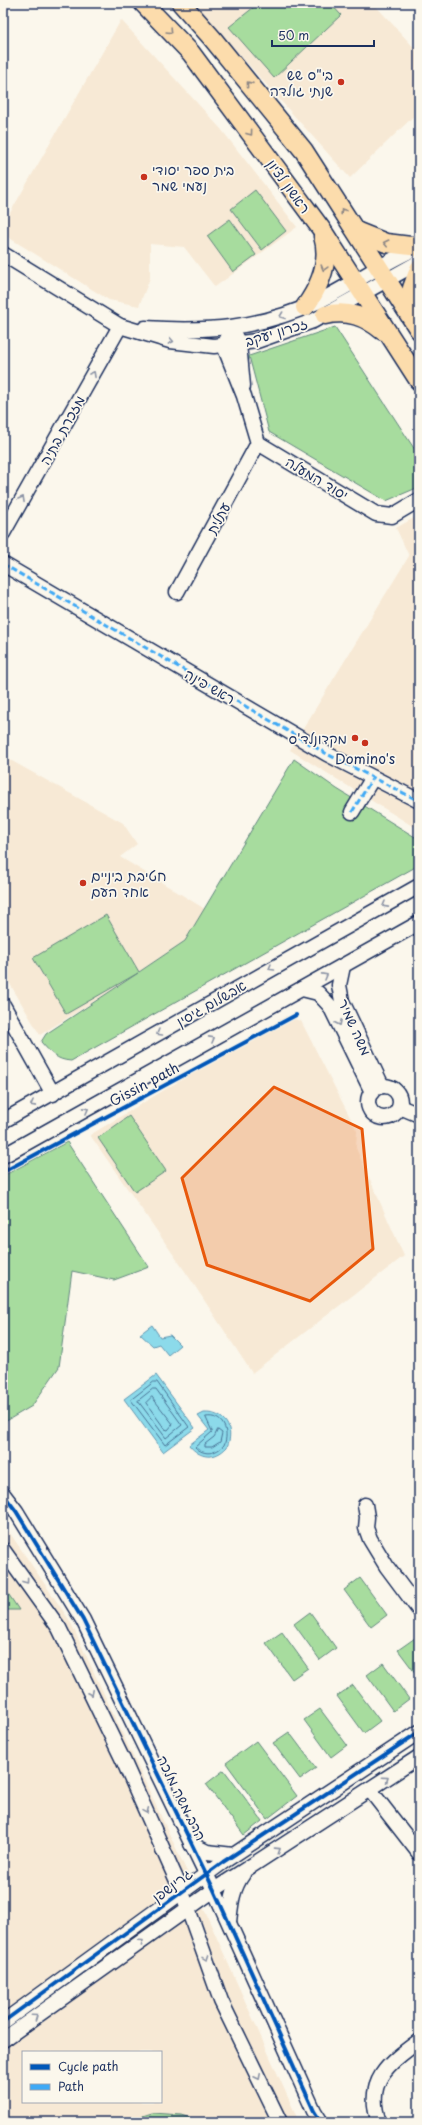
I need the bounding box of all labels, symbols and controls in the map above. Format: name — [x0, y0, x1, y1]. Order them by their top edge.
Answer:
scale bar — [272, 22, 374, 48]
one-way arrow — [165, 26, 173, 34]
text: 50 m — [278, 26, 309, 44]
place label: בי"ס שש שנתי גולדה — [270, 64, 333, 101]
marker: בי"ס שש שנתי גולדה — [336, 77, 346, 87]
one-way arrow — [247, 81, 254, 88]
one-way arrow — [246, 129, 253, 136]
street label: ראשון לציון — [262, 154, 316, 218]
place label: בית ספר יסודי נעמי שמר — [152, 159, 234, 196]
marker: בית ספר יסודי נעמי שמר — [139, 172, 149, 182]
one-way arrow — [340, 208, 347, 215]
one-way arrow — [383, 239, 390, 247]
one-way arrow — [320, 264, 329, 271]
one-way arrow — [278, 311, 285, 320]
street label: זכרון יעקב — [242, 312, 310, 352]
one-way arrow — [168, 336, 174, 344]
one-way arrow — [89, 371, 96, 378]
street label: מזכרת בתיה — [34, 391, 90, 469]
street label: יסוד המעלה — [282, 451, 352, 505]
one-way arrow — [18, 496, 25, 503]
street label: עתלית — [200, 498, 235, 538]
street label: ראש פינה — [181, 663, 239, 709]
place label: מקדונלד'ס — [288, 728, 347, 749]
marker: מקדונלד'ס — [350, 733, 360, 743]
marker: Domino's — [360, 738, 370, 748]
place label: Domino's — [335, 748, 395, 769]
place label: חטיבת ביניים אחד העם — [91, 865, 167, 902]
marker: חטיבת ביניים אחד העם — [78, 878, 88, 888]
one-way arrow — [382, 901, 389, 908]
one-way arrow — [268, 964, 275, 971]
one-way arrow — [321, 973, 328, 981]
street label: אבשלום גיסין — [172, 974, 250, 1032]
street label: משה שמיר — [333, 995, 377, 1059]
one-way arrow — [334, 1019, 342, 1027]
one-way arrow — [155, 1029, 163, 1036]
one-way arrow — [207, 1037, 215, 1044]
street label: Gissin path — [105, 1057, 183, 1111]
one-way arrow — [30, 1100, 38, 1107]
one-way arrow — [82, 1107, 89, 1114]
one-way arrow — [21, 1577, 28, 1584]
one-way arrow — [86, 1689, 94, 1697]
street label: הרב משה מלכה — [152, 1752, 212, 1844]
one-way arrow — [382, 1777, 389, 1784]
one-way arrow — [141, 1807, 149, 1814]
one-way arrow — [273, 1848, 280, 1855]
street label: גרינשפן — [147, 1863, 197, 1907]
one-way arrow — [136, 1940, 143, 1947]
one-way arrow — [201, 1954, 210, 1961]
one-way arrow — [30, 2015, 37, 2022]
legend — [22, 2051, 162, 2103]
text: Cycle path — [58, 2057, 119, 2075]
one-way arrow — [253, 2072, 261, 2080]
text: Path — [58, 2077, 84, 2095]

